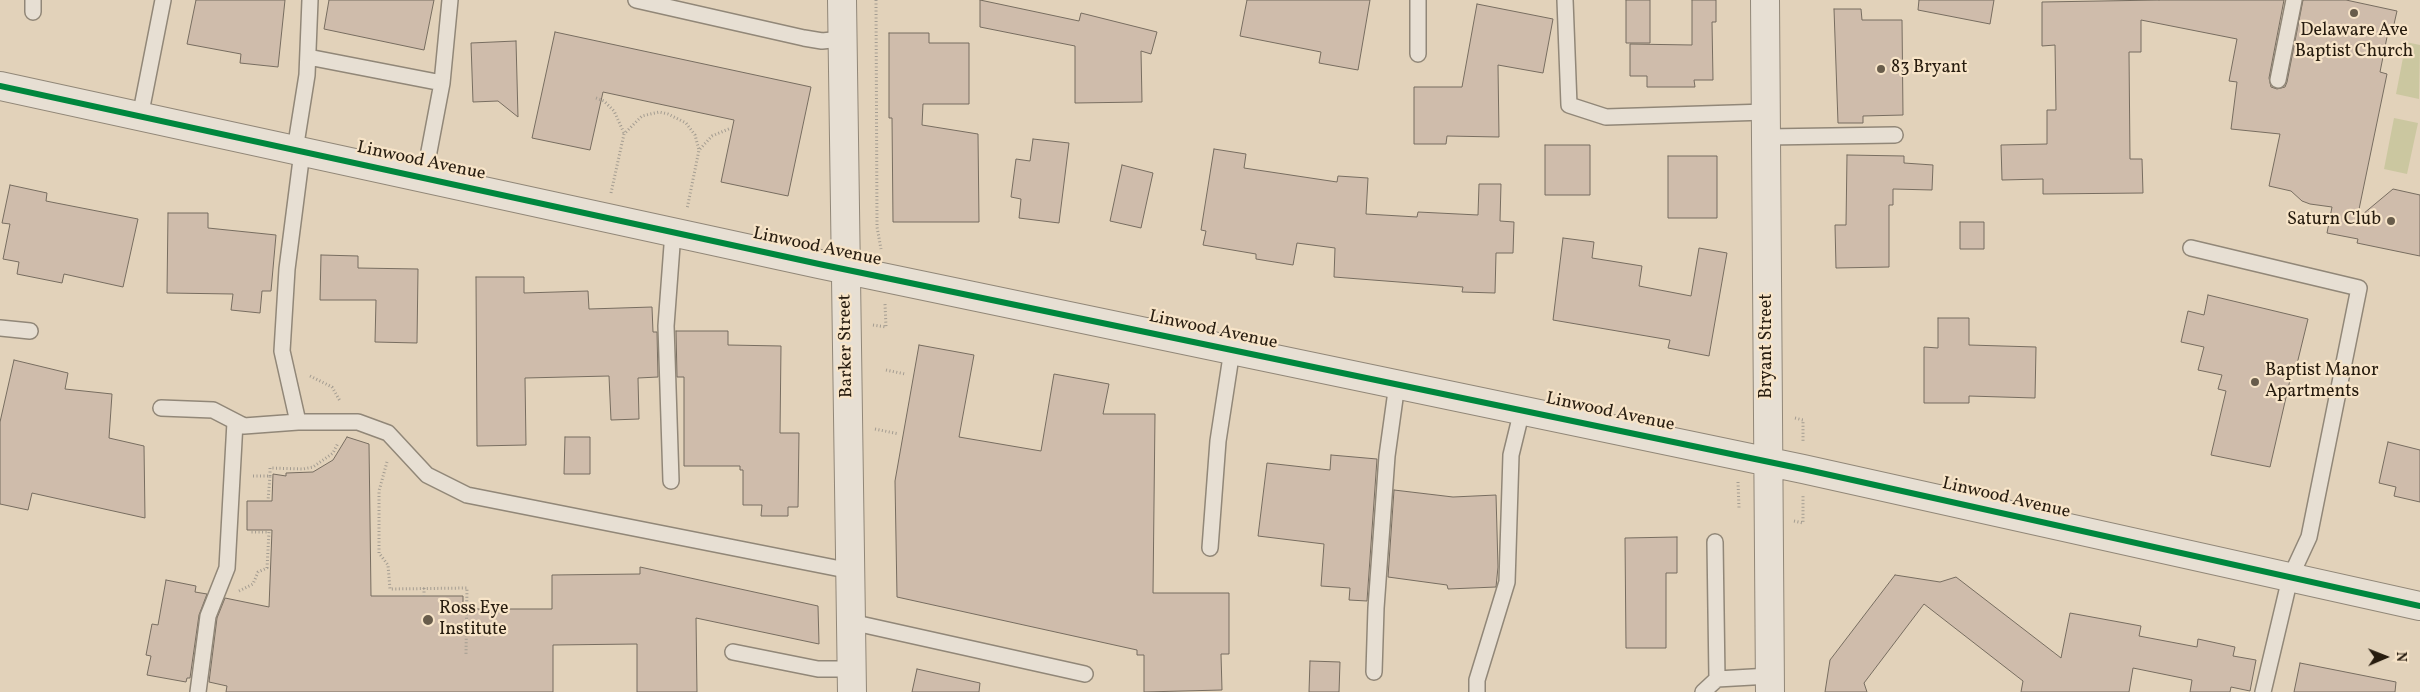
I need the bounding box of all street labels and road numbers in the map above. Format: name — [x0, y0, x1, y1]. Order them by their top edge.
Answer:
street label: Linwood Avenue — [355, 138, 487, 186]
street label: Linwood Avenue — [751, 224, 883, 272]
street label: Bryant Street — [1757, 293, 1779, 399]
street label: Barker Street — [835, 294, 859, 398]
street label: Linwood Avenue — [1147, 307, 1279, 355]
street label: Linwood Avenue — [1544, 389, 1676, 437]
street label: Linwood Avenue — [1940, 474, 2072, 524]

